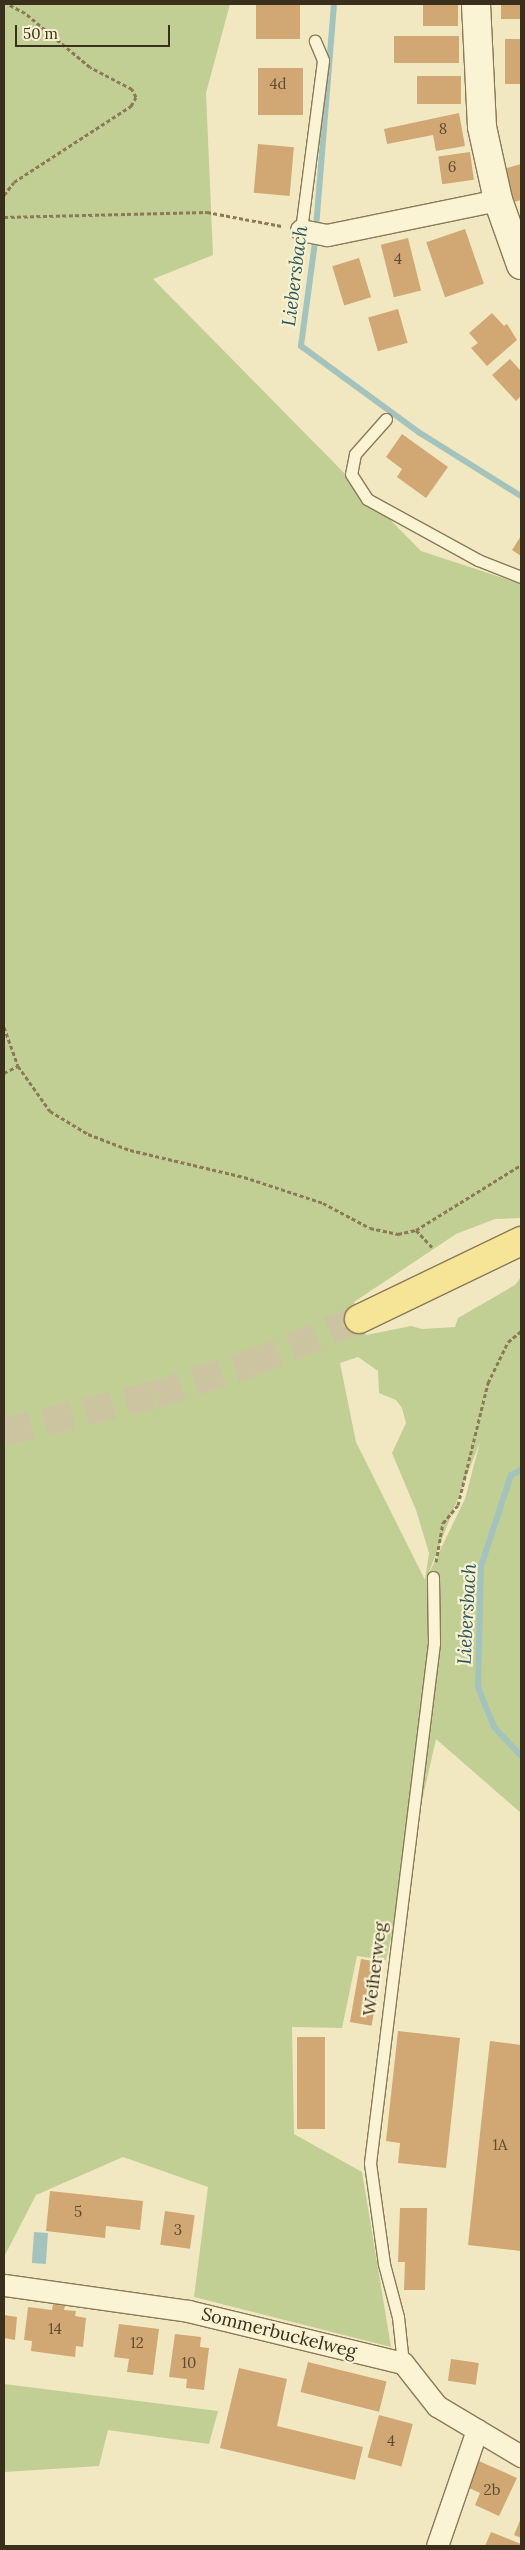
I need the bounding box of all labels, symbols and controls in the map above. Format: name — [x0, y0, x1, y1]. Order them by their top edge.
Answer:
scale bar — [18, 15, 172, 47]
text: 50 m — [23, 24, 58, 43]
house number: 4d — [269, 75, 287, 93]
house number: 8 — [439, 120, 447, 138]
house number: 6 — [448, 158, 456, 176]
water label: Liebersbach — [278, 224, 312, 328]
house number: 4 — [394, 250, 402, 268]
water label: Liebersbach — [453, 1563, 481, 1665]
street label: Weiherweg — [359, 1921, 391, 2017]
house number: 1A — [492, 2136, 508, 2154]
house number: 5 — [74, 2203, 82, 2221]
house number: 3 — [174, 2221, 182, 2239]
street label: Sommerbuckelweg — [199, 2303, 359, 2363]
house number: 14 — [48, 2320, 62, 2338]
house number: 12 — [130, 2334, 144, 2352]
house number: 10 — [182, 2354, 196, 2372]
house number: 4 — [387, 2432, 395, 2450]
house number: 2b — [484, 2481, 500, 2499]

